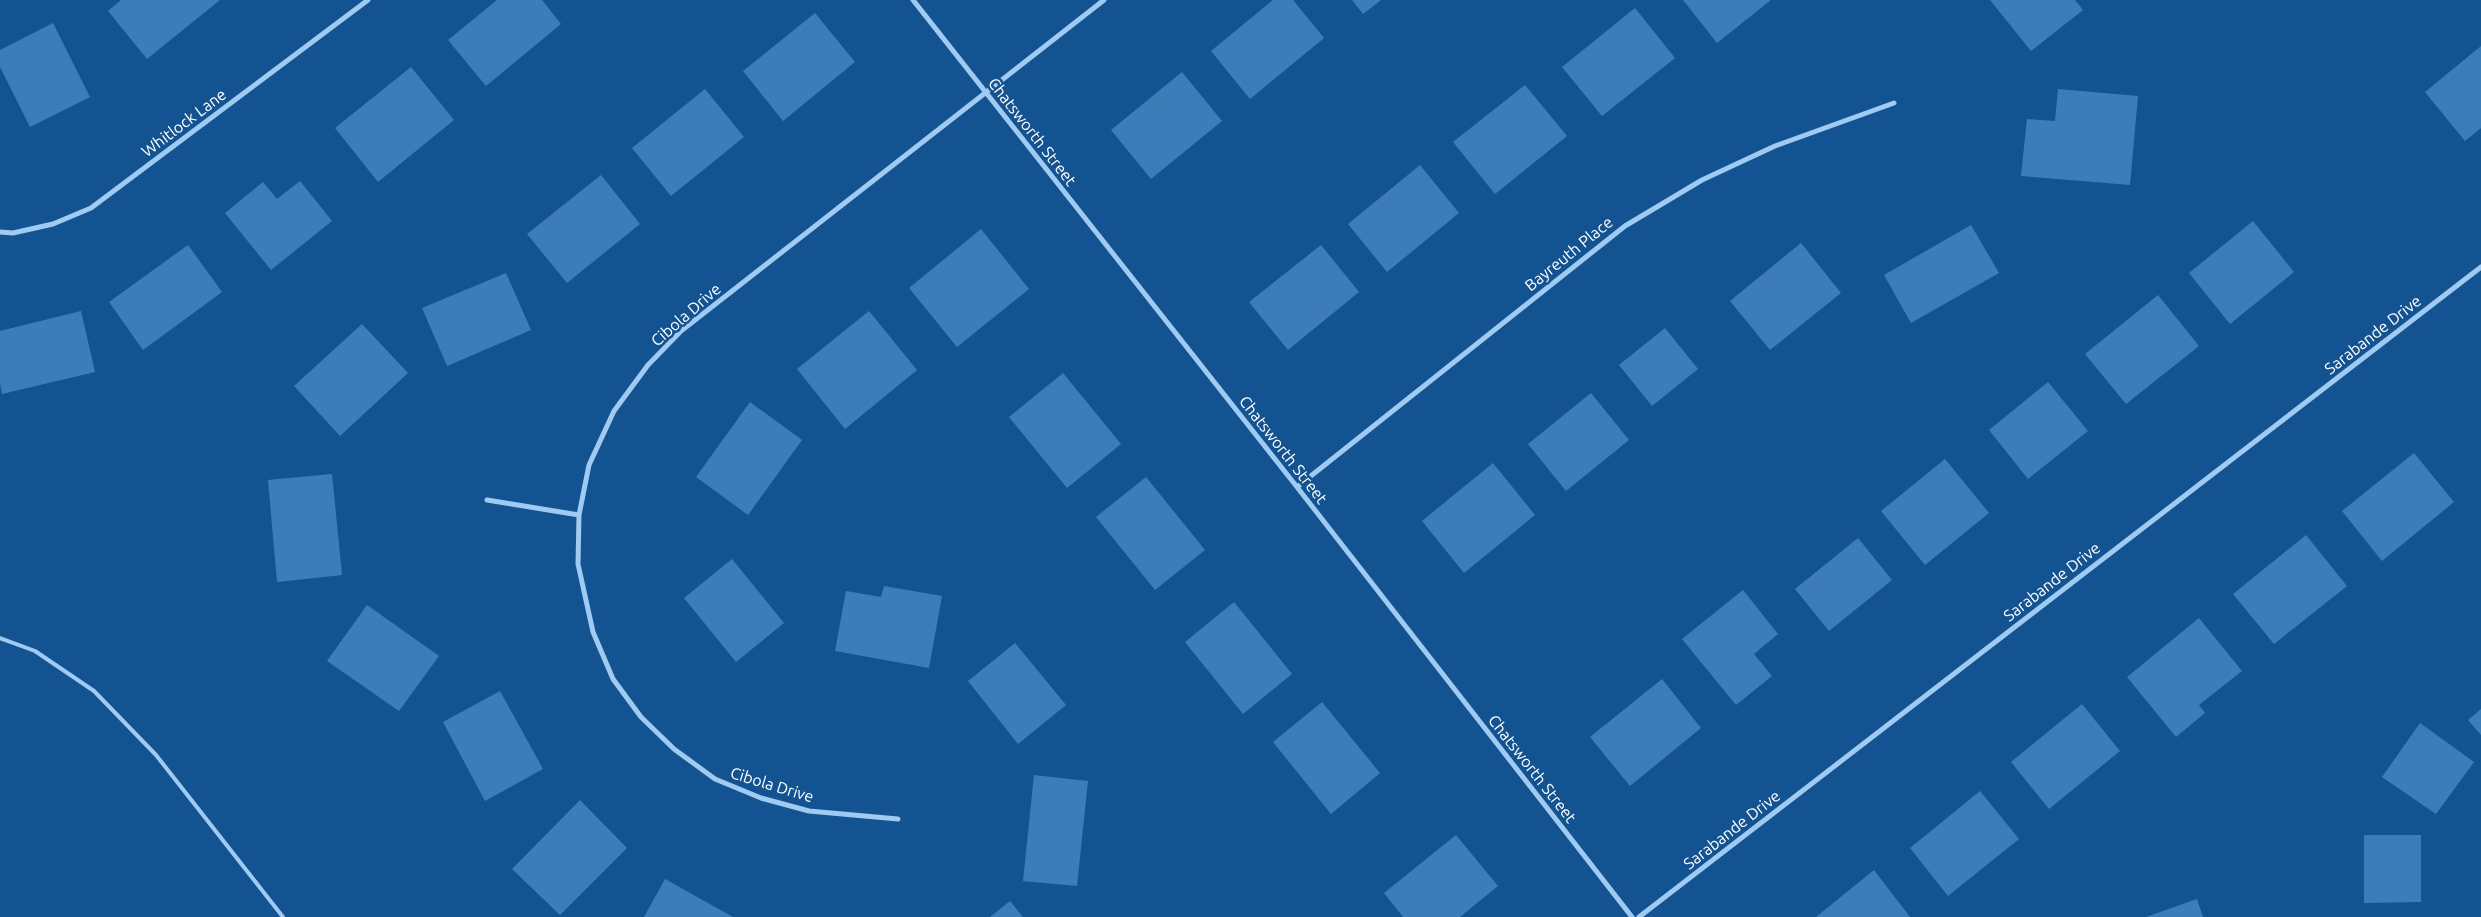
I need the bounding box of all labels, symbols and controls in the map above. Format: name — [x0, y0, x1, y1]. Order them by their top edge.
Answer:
street label: Chatsworth Street — [984, 74, 1080, 190]
street label: Whitlock Lane — [138, 85, 230, 161]
street label: Bayreuth Place — [1521, 213, 1617, 295]
street label: Cibola Drive — [647, 279, 725, 351]
street label: Sarabande Drive — [2321, 291, 2425, 379]
street label: Chatsworth Street — [1235, 392, 1331, 508]
street label: Sarabande Drive — [2000, 538, 2104, 626]
street label: Chatsworth Street — [1484, 711, 1580, 827]
street label: Cibola Drive — [728, 763, 816, 807]
street label: Sarabande Drive — [1680, 786, 1784, 874]

